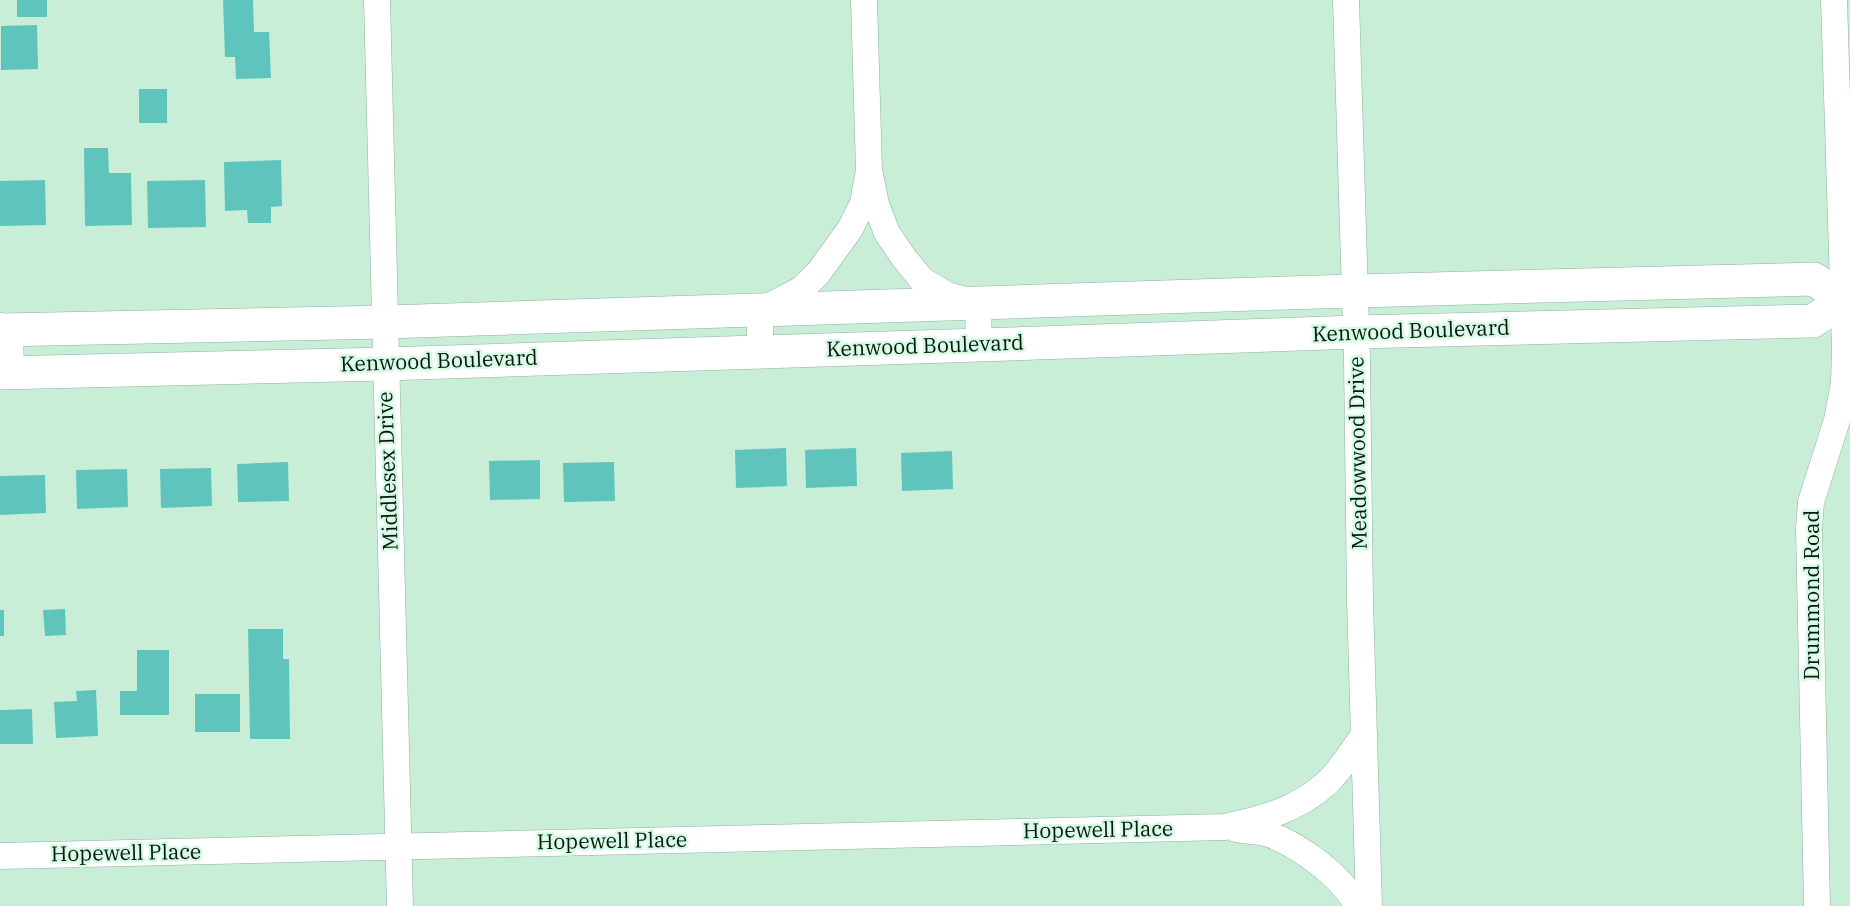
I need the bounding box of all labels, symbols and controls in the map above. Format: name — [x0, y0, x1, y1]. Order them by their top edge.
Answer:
street label: Kenwood Boulevard — [1312, 313, 1510, 347]
street label: Kenwood Boulevard — [826, 328, 1024, 362]
street label: Kenwood Boulevard — [340, 343, 538, 377]
street label: Meadowwood Drive — [1341, 356, 1373, 550]
street label: Middlesex Drive — [370, 391, 404, 551]
street label: Drummond Road — [1797, 509, 1825, 680]
street label: Hopewell Place — [1023, 814, 1173, 844]
street label: Hopewell Place — [537, 825, 687, 855]
street label: Hopewell Place — [51, 837, 201, 867]

